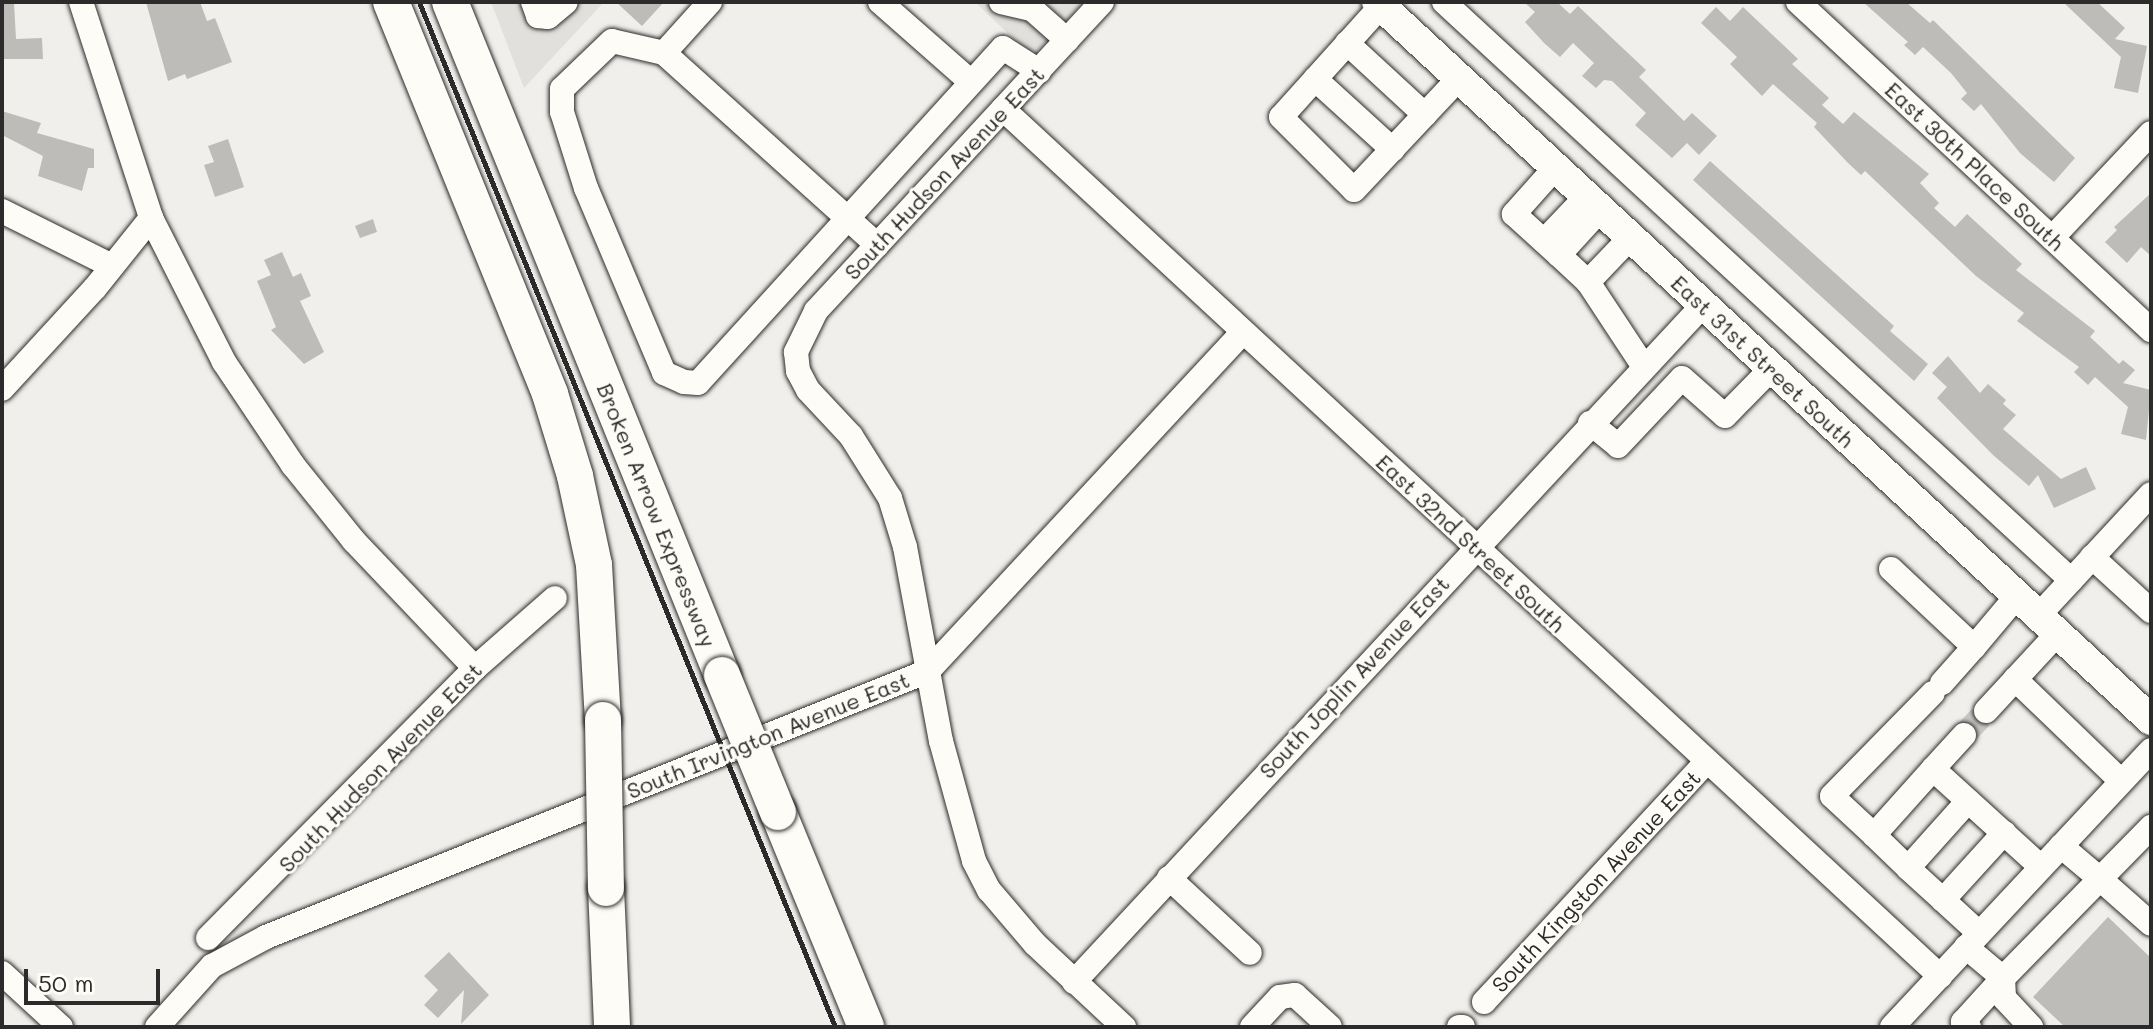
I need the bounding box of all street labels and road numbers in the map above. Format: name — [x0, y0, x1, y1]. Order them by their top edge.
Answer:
street label: South Hudson Avenue East — [839, 61, 1049, 285]
street label: East 30th Place South — [1880, 76, 2070, 256]
street label: East 31st Street South — [1666, 269, 1860, 453]
street label: Broken Arrow Expressway — [592, 379, 722, 651]
street label: East 32nd Street South — [1371, 449, 1571, 637]
street label: South Joplin Avenue East — [1253, 571, 1455, 783]
street label: South Hudson Avenue East — [273, 657, 487, 877]
street label: South Irvington Avenue East — [623, 666, 913, 804]
street label: South Kingston Avenue East — [1486, 764, 1706, 998]

